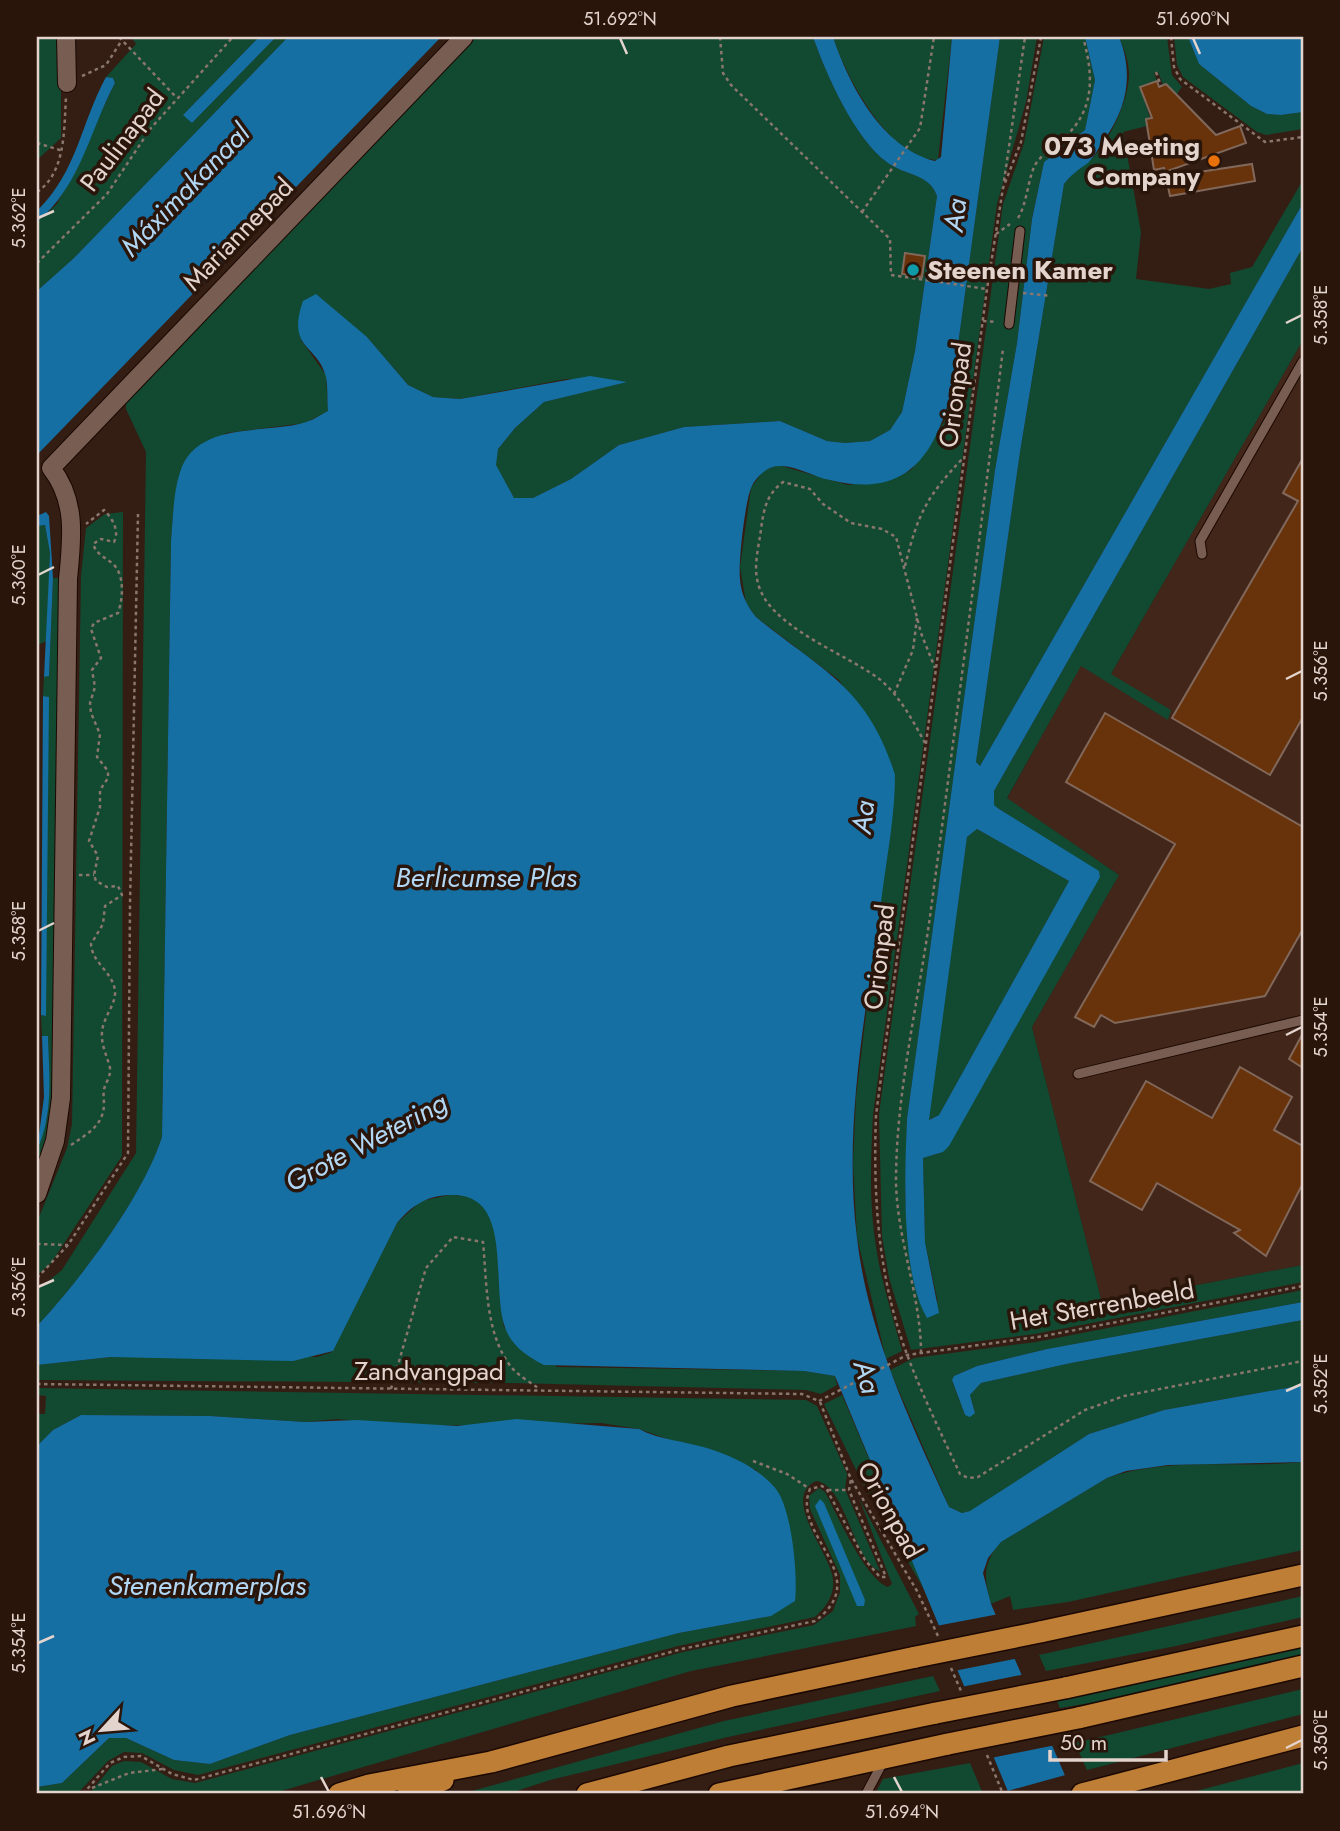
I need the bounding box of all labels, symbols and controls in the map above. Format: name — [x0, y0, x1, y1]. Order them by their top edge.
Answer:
text: 51.692°N — [583, 6, 657, 32]
text: 51.690°N — [1156, 6, 1230, 32]
street label: Paulinapad — [71, 80, 173, 200]
water label: Máximakanaal — [111, 113, 261, 266]
place label: 073 Meeting Company — [1044, 127, 1200, 195]
marker: 073 Meeting Company — [1206, 153, 1222, 169]
street label: Mariannepad — [174, 169, 302, 299]
text: 5.362°E — [6, 188, 32, 248]
water label: Aa — [932, 195, 977, 235]
place label: Steenen Kamer — [927, 251, 1113, 289]
marker: Steenen Kamer — [905, 262, 921, 278]
text: 5.358°E — [1308, 285, 1334, 345]
street label: Orionpad — [929, 340, 981, 450]
text: 5.360°E — [6, 544, 32, 606]
text: 5.356°E — [1308, 641, 1334, 701]
water label: Aa — [840, 797, 885, 837]
water label: Berlicumse Plas — [395, 857, 578, 898]
text: 5.358°E — [6, 901, 32, 961]
street label: Orionpad — [854, 902, 904, 1012]
text: 5.354°E — [1308, 997, 1334, 1057]
water label: Grote Wetering — [277, 1082, 455, 1202]
text: 5.356°E — [6, 1257, 32, 1317]
street label: Het Sterrenbeeld — [1007, 1270, 1197, 1340]
street label: Zandvangpad — [354, 1352, 504, 1390]
water label: Aa — [842, 1354, 891, 1399]
text: 5.352°E — [1308, 1354, 1334, 1414]
street label: Orionpad — [848, 1454, 932, 1566]
water label: Stenenkamerplas — [108, 1565, 307, 1606]
text: 5.354°E — [6, 1613, 32, 1673]
north arrow — [66, 1694, 136, 1764]
text: 5.350°E — [1308, 1709, 1334, 1771]
scale bar — [1050, 1719, 1165, 1763]
text: N — [72, 1725, 103, 1750]
text: 50 m — [1060, 1728, 1107, 1758]
text: 51.696°N — [292, 1799, 366, 1825]
text: 51.694°N — [865, 1799, 939, 1825]

